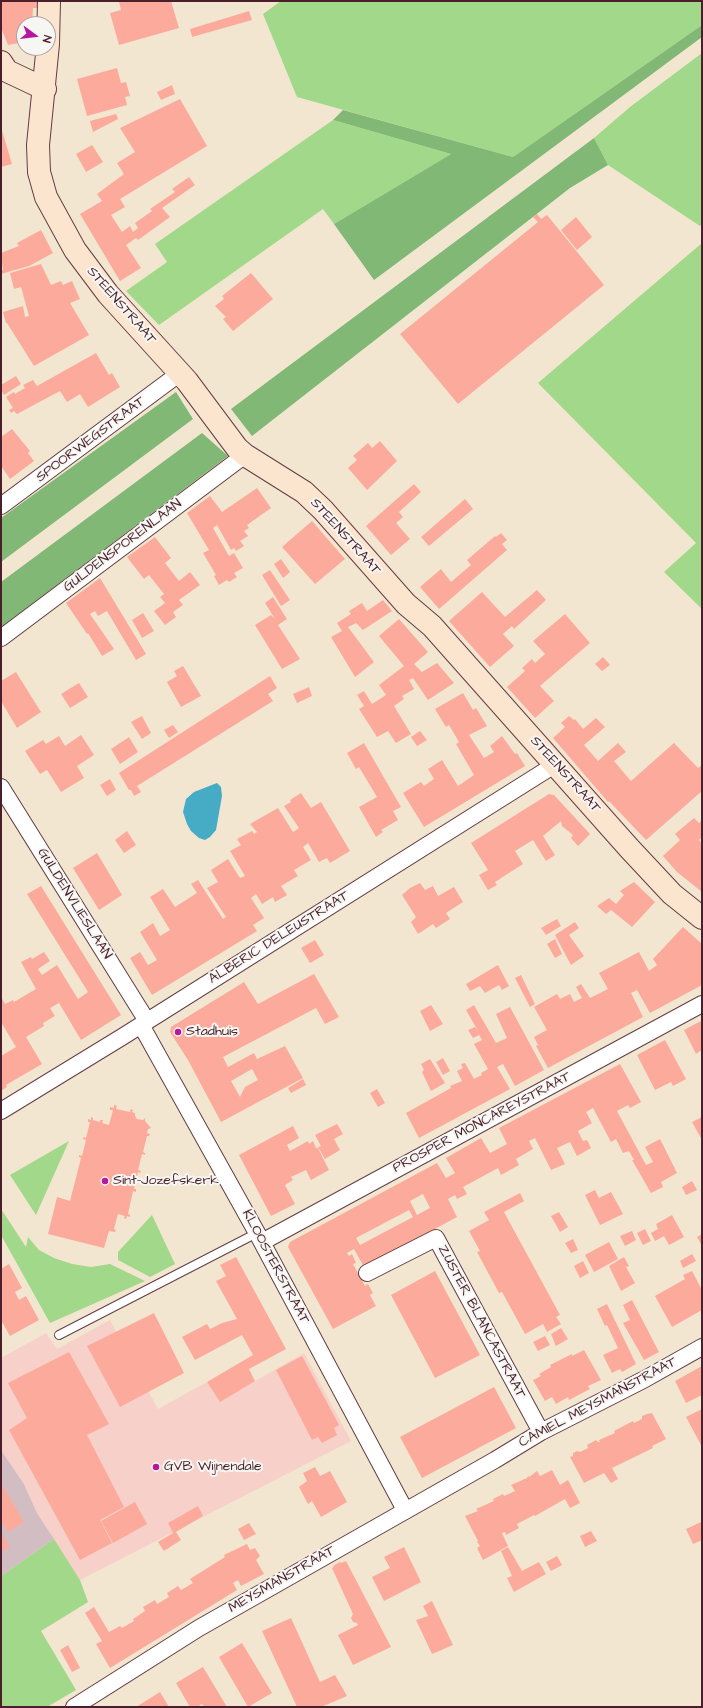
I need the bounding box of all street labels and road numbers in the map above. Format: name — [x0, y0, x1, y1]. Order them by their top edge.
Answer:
street label: STEENSTRAAT — [83, 264, 159, 348]
street label: SPOORWEGSTRAAT — [33, 394, 149, 486]
street label: STEENSTRAAT — [306, 495, 384, 579]
street label: GULDENSPORENLAAN — [60, 496, 186, 596]
street label: STEENSTRAAT — [526, 733, 604, 817]
street label: GULDENVLIESLAAN — [33, 845, 115, 963]
street label: ALBERIC DELEUSTRAAT — [206, 888, 352, 988]
street label: PROSPER MONCAREYSTRAAT — [390, 1069, 574, 1177]
street label: KLOOSTERSTRAAT — [238, 1207, 312, 1327]
street label: ZUSTER BLANCASTRAAT — [433, 1243, 529, 1401]
street label: CAMIEL MEYSMANSTRAAT — [516, 1354, 680, 1452]
street label: MEYSMANSTRAAT — [226, 1543, 338, 1617]

